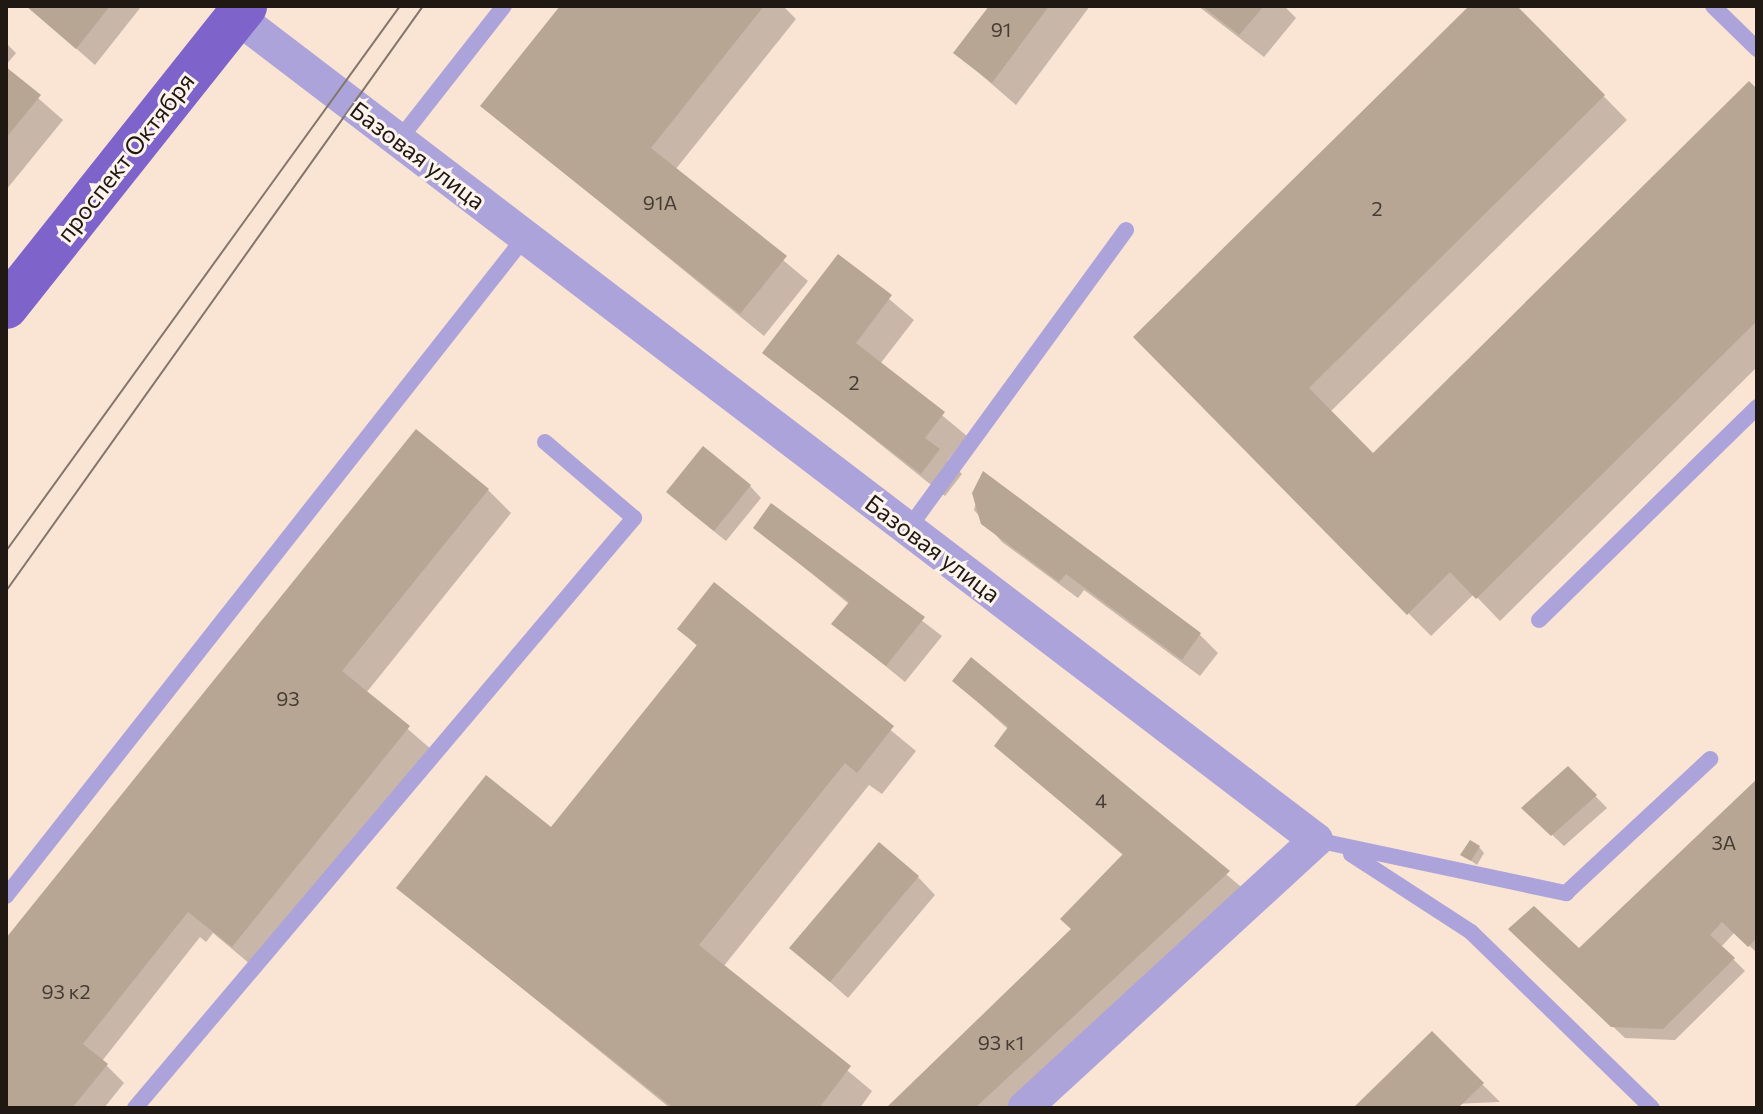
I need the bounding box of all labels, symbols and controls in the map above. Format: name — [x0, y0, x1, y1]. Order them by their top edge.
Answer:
house number: 91 — [991, 17, 1011, 41]
street label: проспект Октября — [50, 67, 200, 247]
street label: Базовая улица — [345, 95, 491, 215]
house number: 91А — [643, 190, 677, 214]
house number: 2 — [1371, 196, 1383, 220]
house number: 2 — [848, 370, 860, 394]
street label: Базовая улица — [860, 488, 1006, 608]
house number: 93 — [276, 686, 300, 710]
house number: 4 — [1095, 788, 1107, 812]
house number: 3А — [1712, 830, 1736, 854]
house number: 93 к2 — [41, 979, 91, 1003]
house number: 93 к1 — [978, 1030, 1024, 1054]

